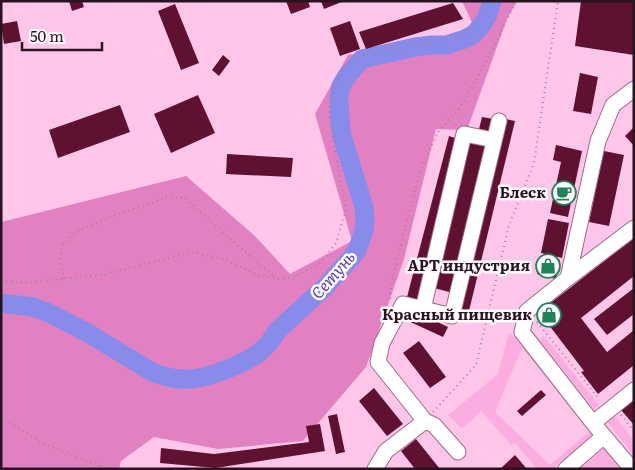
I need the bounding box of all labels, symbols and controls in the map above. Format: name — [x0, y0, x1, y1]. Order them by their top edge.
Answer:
scale bar — [22, 20, 102, 52]
text: 50 m — [30, 24, 64, 47]
place label: Блеск — [500, 180, 546, 203]
cafe icon: Блеск — [551, 180, 577, 206]
water label: Сетунь — [305, 245, 360, 303]
place label: АРТ индустрия — [408, 253, 530, 276]
shop icon: АРТ индустрия — [535, 253, 561, 279]
place label: Красный пищевик — [382, 302, 532, 325]
shop icon: Красный пищевик — [536, 302, 562, 328]

